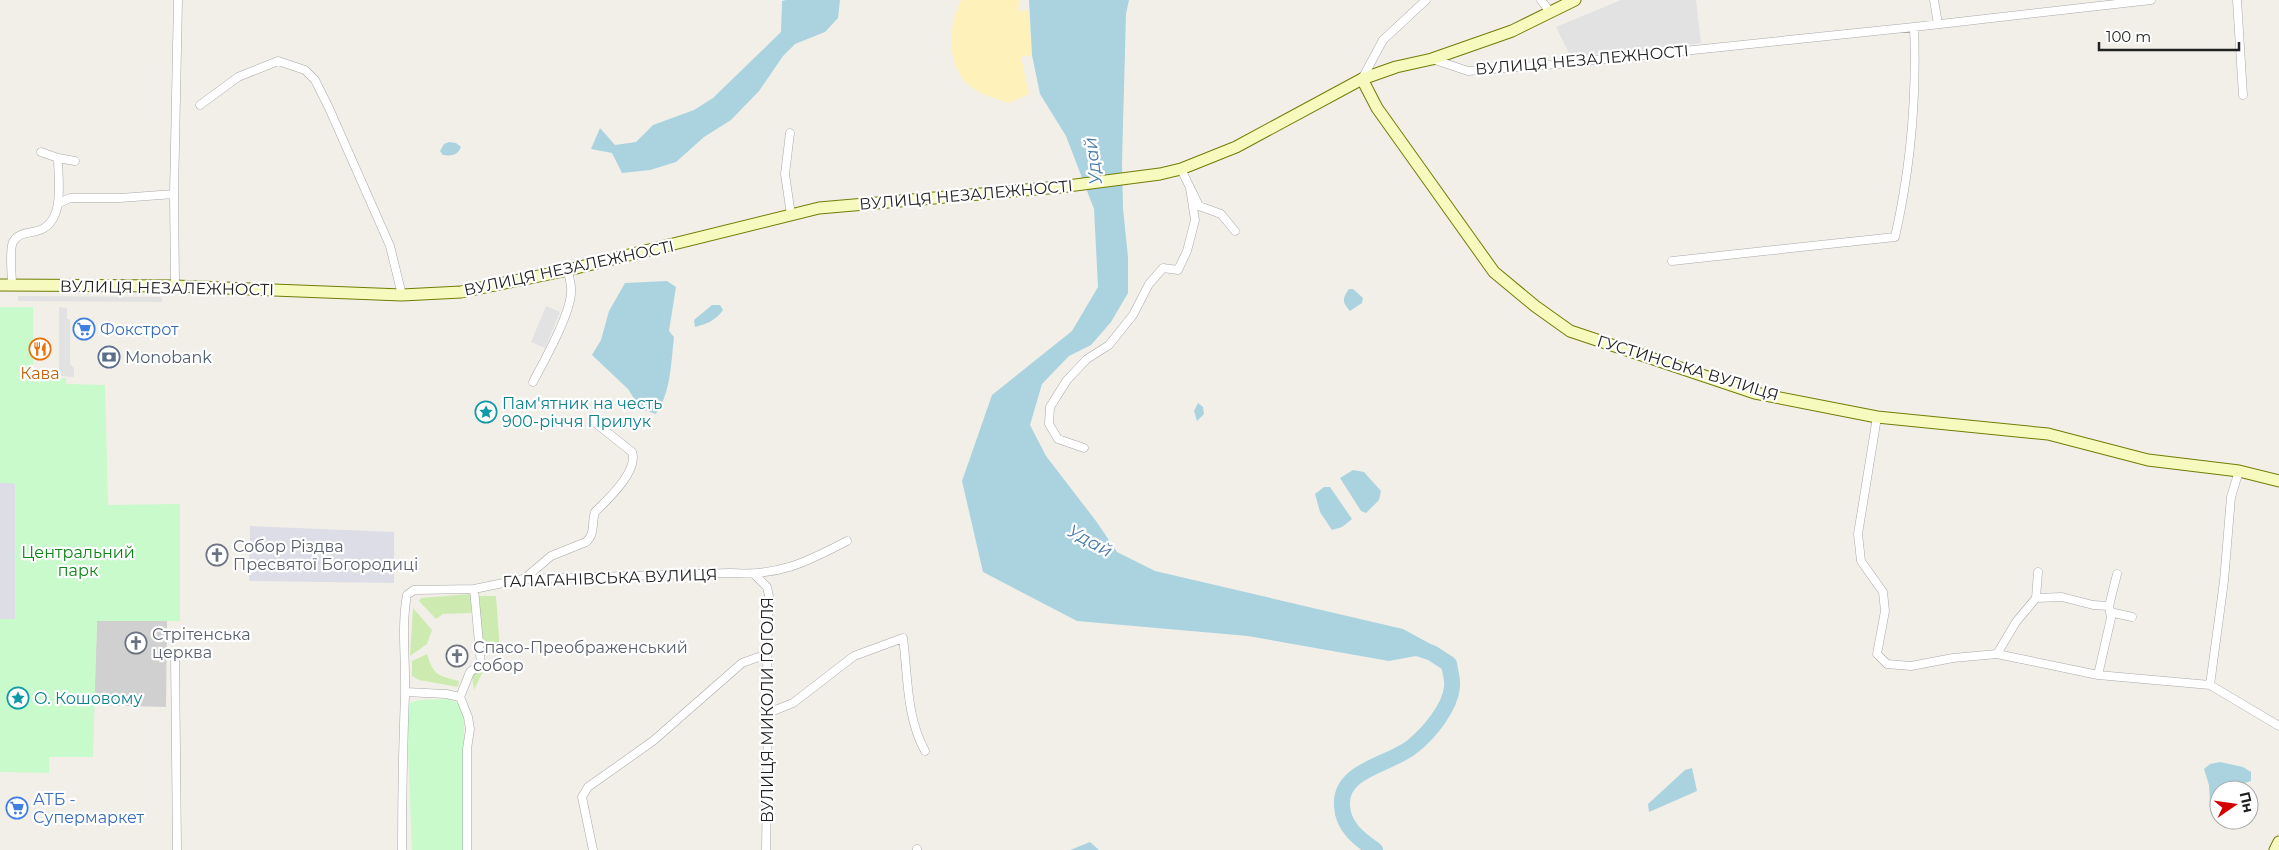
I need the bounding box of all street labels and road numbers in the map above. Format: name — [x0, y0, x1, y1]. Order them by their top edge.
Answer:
street label: ВУЛИЦЯ НЕЗАЛЕЖНОСТІ — [1474, 41, 1690, 79]
street label: ВУЛИЦЯ НЕЗАЛЕЖНОСТІ — [858, 176, 1074, 214]
street label: ВУЛИЦЯ НЕЗАЛЕЖНОСТІ — [462, 236, 676, 300]
street label: ВУЛИЦЯ НЕЗАЛЕЖНОСТІ — [60, 277, 274, 299]
street label: ГУСТИНСЬКА ВУЛИЦЯ — [1595, 331, 1781, 405]
street label: ГАЛАГАНІВСЬКА ВУЛИЦЯ — [502, 565, 718, 591]
street label: ВУЛИЦЯ МИКОЛИ ГОГОЛЯ — [758, 597, 777, 823]

